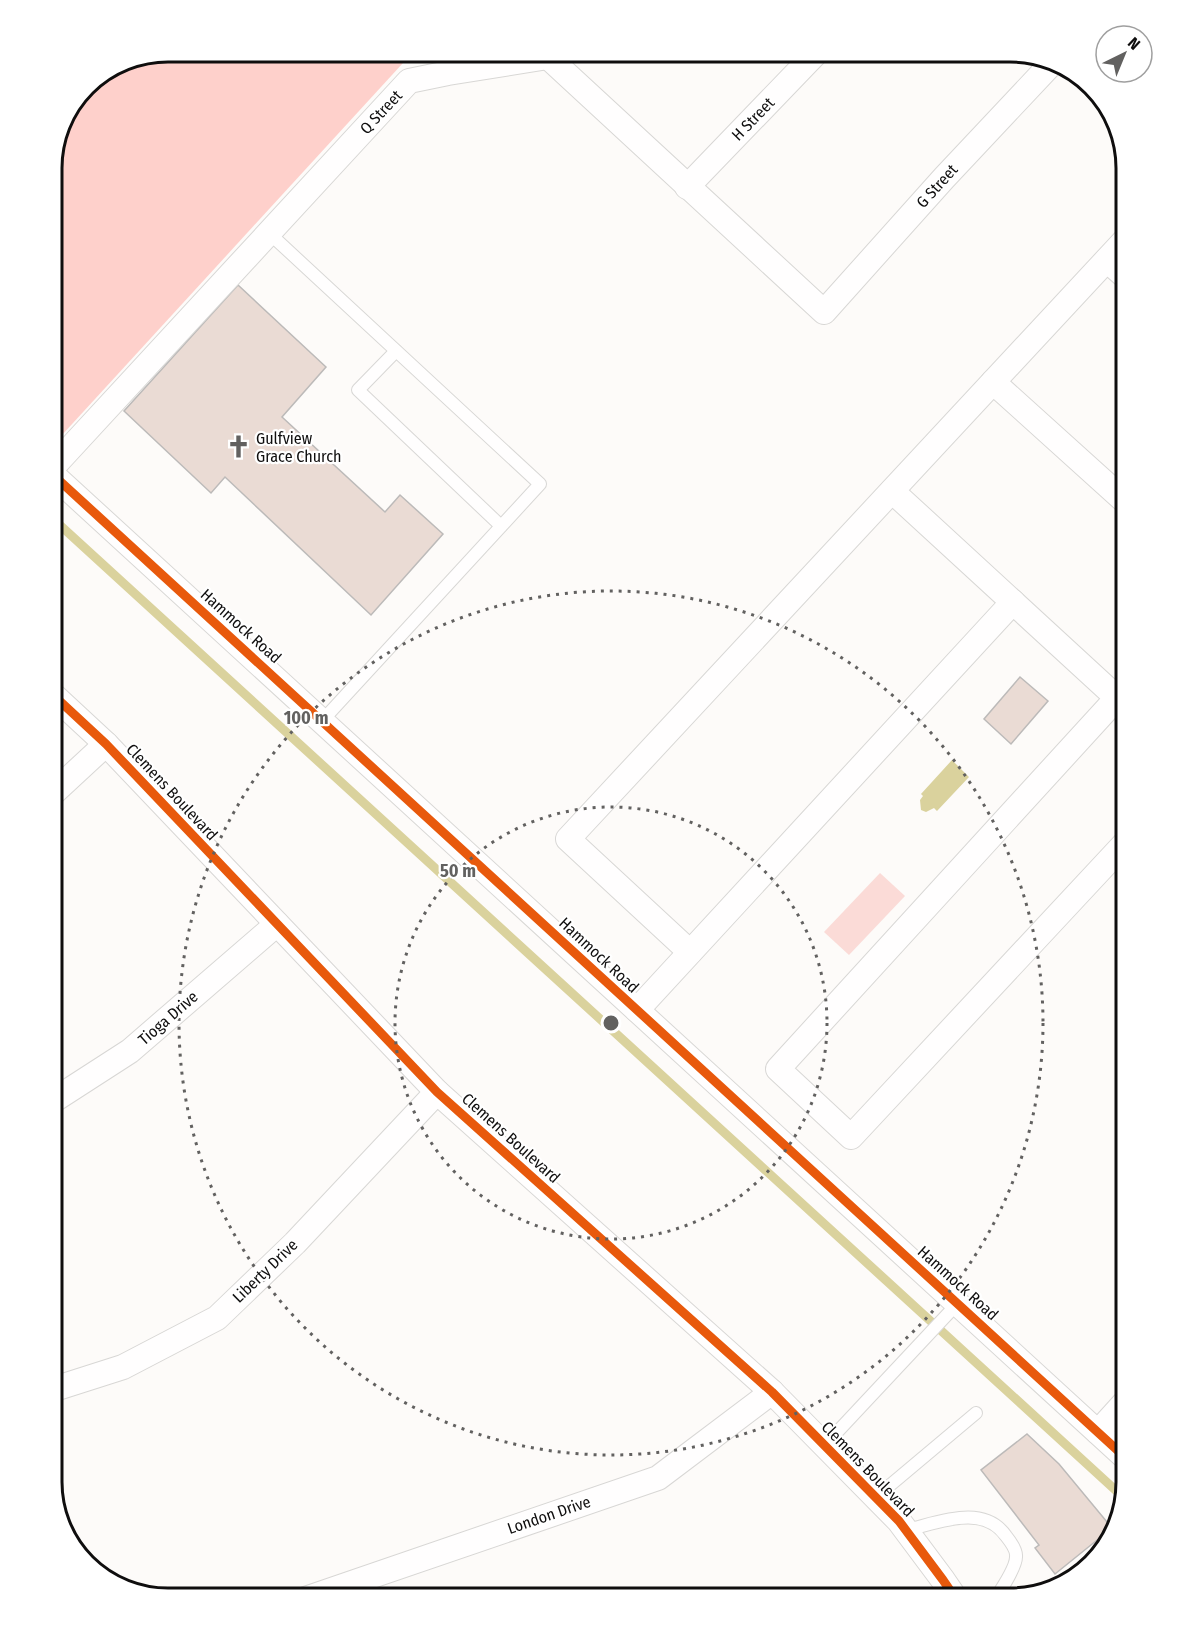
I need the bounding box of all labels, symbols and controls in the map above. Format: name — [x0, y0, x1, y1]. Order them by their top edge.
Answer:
north arrow — [1094, 24, 1154, 84]
text: N — [1124, 33, 1144, 54]
street label: Q Street — [356, 86, 407, 138]
street label: H Street — [728, 93, 779, 145]
street label: G Street — [912, 160, 962, 212]
place label: Gulfview Grace Church — [256, 429, 342, 466]
church icon: Gulfview Grace Church — [225, 434, 251, 460]
street label: Hammock Road — [197, 585, 285, 667]
text: 100 m — [284, 707, 328, 729]
street label: Clemens Boulevard — [122, 740, 222, 844]
text: 50 m — [440, 860, 476, 882]
street label: Hammock Road — [555, 913, 643, 997]
street label: Tioga Drive — [134, 987, 202, 1049]
centre of rings — [601, 1013, 621, 1033]
street label: Clemens Boulevard — [458, 1089, 564, 1187]
street label: Liberty Drive — [229, 1235, 302, 1307]
street label: Hammock Road — [914, 1242, 1002, 1324]
street label: Clemens Boulevard — [818, 1417, 918, 1521]
street label: London Drive — [505, 1492, 593, 1538]

